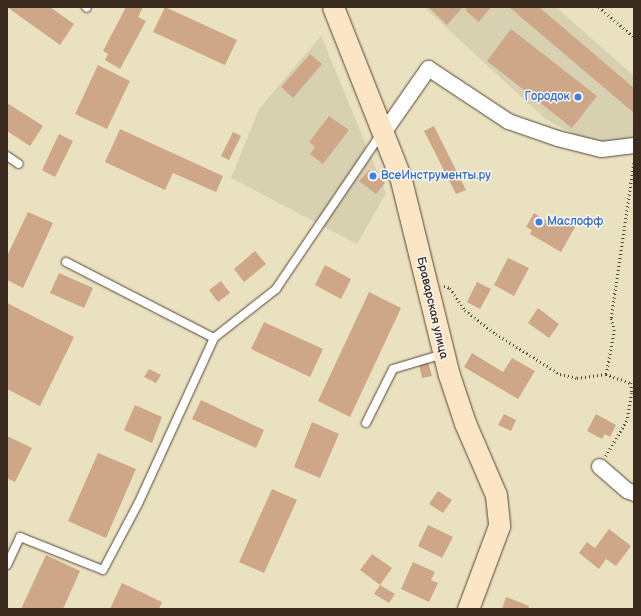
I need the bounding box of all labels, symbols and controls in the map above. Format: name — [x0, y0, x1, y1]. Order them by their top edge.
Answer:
place label: Городок — [524, 90, 570, 104]
marker: Городок — [573, 92, 583, 102]
place label: ВсеИнструменты.ру — [381, 169, 491, 183]
marker: ВсеИнструменты.ру — [368, 171, 378, 181]
place label: Маслофф — [547, 215, 603, 229]
marker: Маслофф — [534, 217, 544, 227]
street label: Браварская улица — [413, 255, 451, 361]

